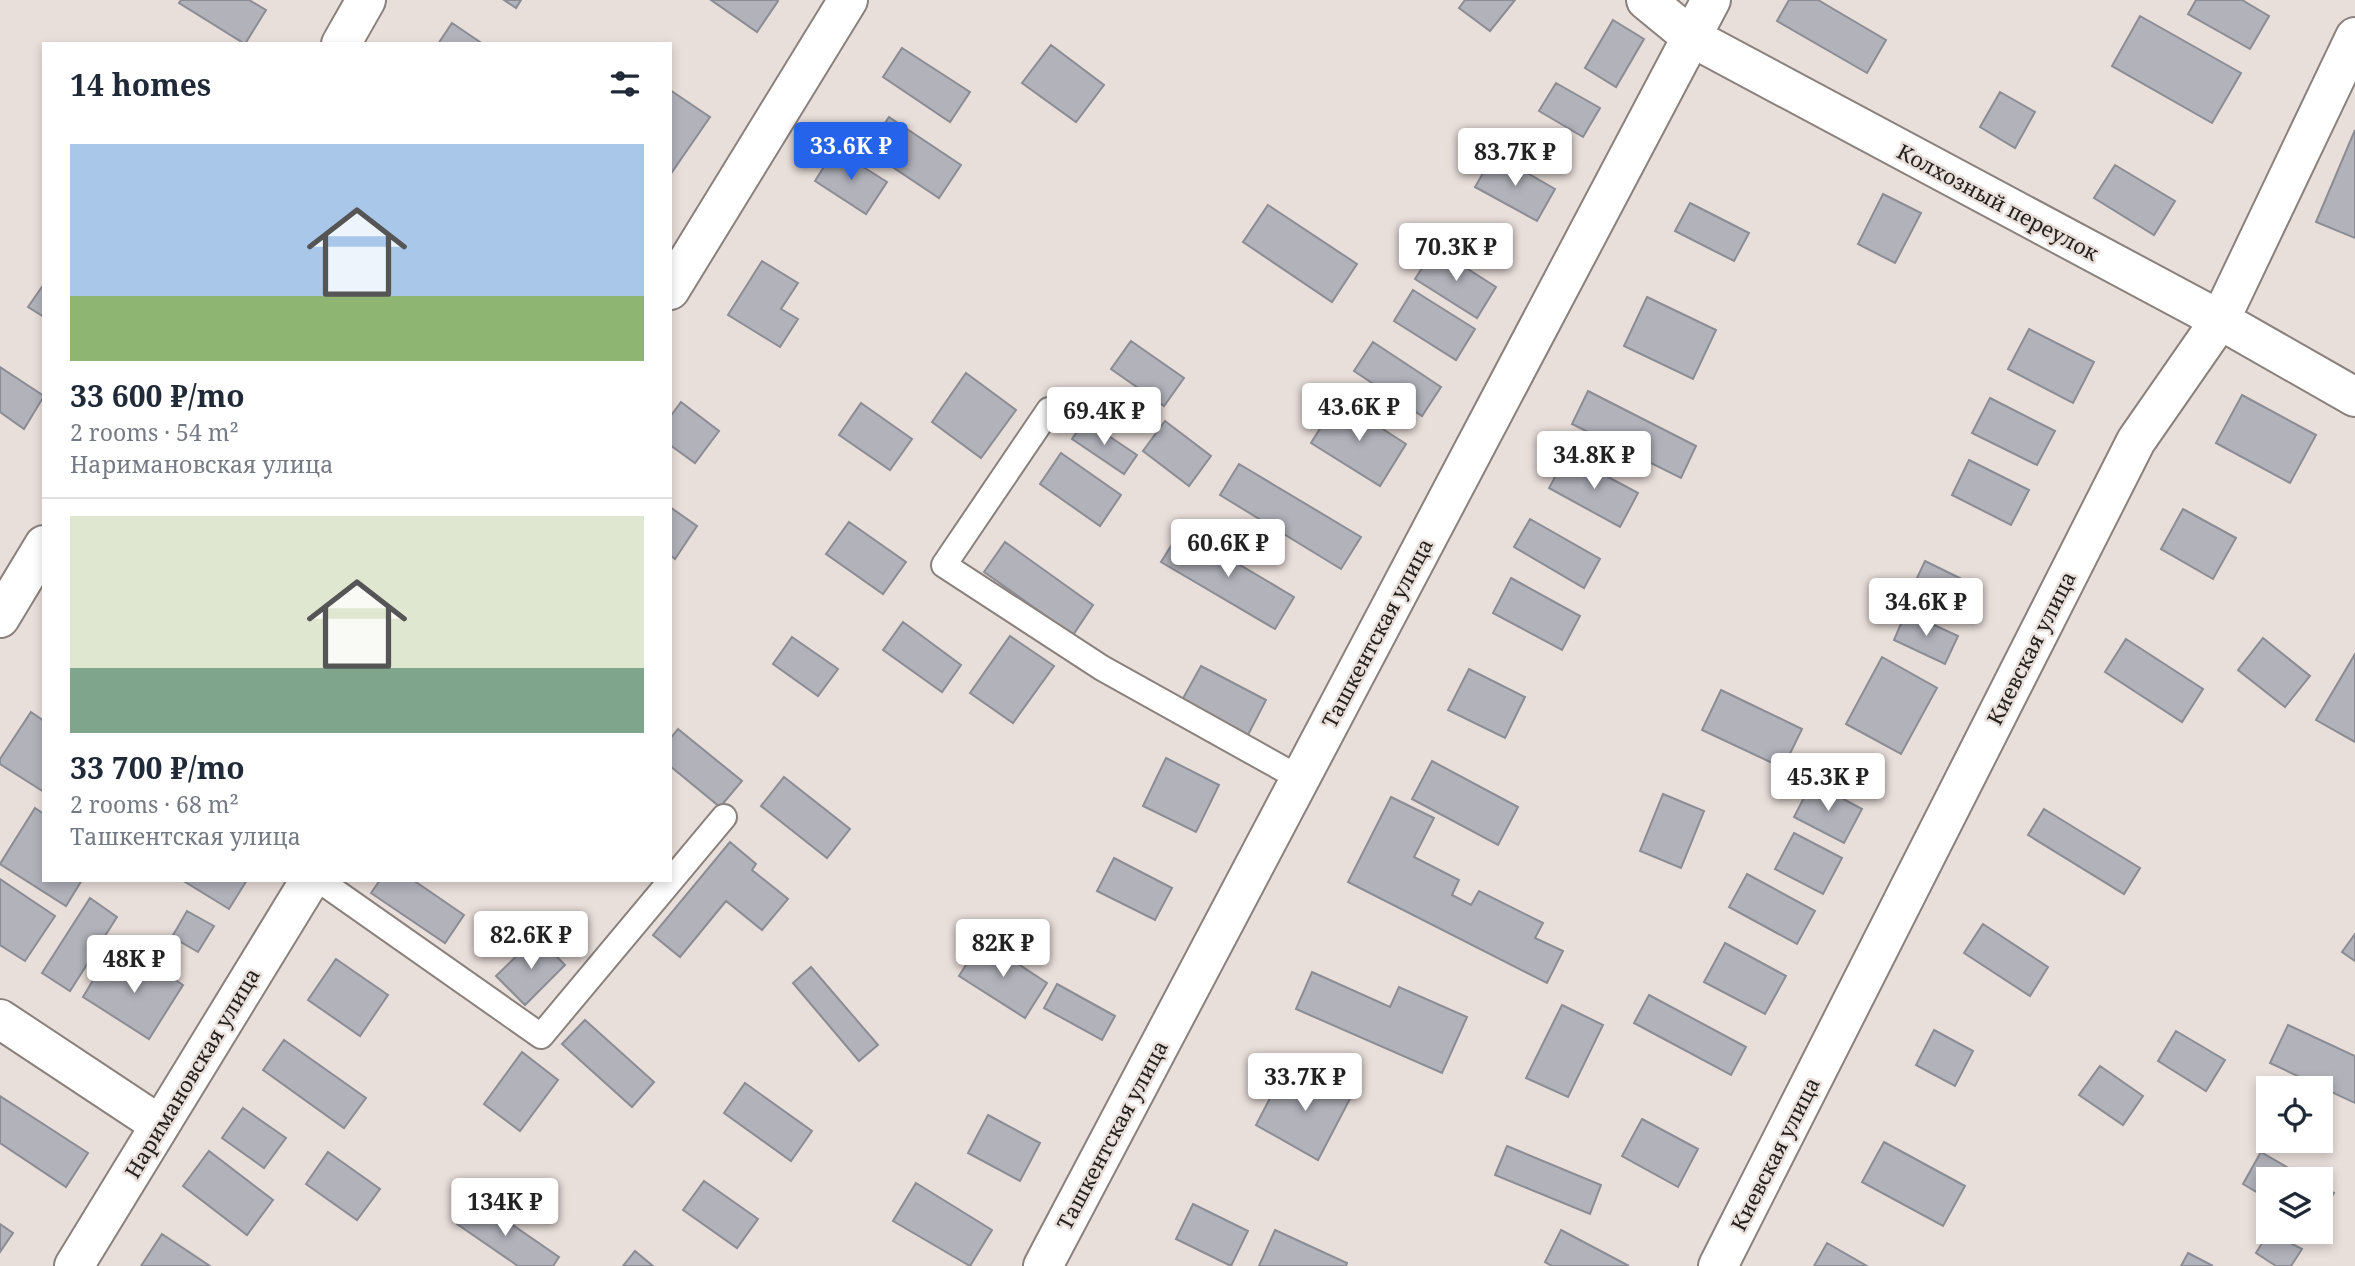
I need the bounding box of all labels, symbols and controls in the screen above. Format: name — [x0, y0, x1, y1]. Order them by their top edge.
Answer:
text: 14 homes — [70, 64, 211, 105]
icon: filters — [606, 65, 644, 103]
pin: 33.6K ₽ — [786, 122, 916, 182]
pin: 83.7K ₽ — [1450, 128, 1580, 188]
text: 33.6K ₽ — [810, 129, 892, 161]
text: 83.7K ₽ — [1474, 135, 1556, 167]
street label: Колхозный переулок — [1893, 137, 2104, 267]
icon: home — [294, 189, 420, 315]
pin: 70.3K ₽ — [1391, 224, 1521, 283]
text: 70.3K ₽ — [1415, 230, 1497, 262]
text: 33 600 ₽/mo — [70, 375, 245, 416]
pin: 43.6K ₽ — [1294, 384, 1424, 443]
pin: 69.4K ₽ — [1039, 388, 1169, 447]
text: 43.6K ₽ — [1318, 390, 1400, 422]
text: 69.4K ₽ — [1063, 394, 1145, 426]
text: 2 rooms · 54 m² — [70, 416, 239, 448]
pin: 34.8K ₽ — [1529, 432, 1659, 491]
text: 34.8K ₽ — [1553, 438, 1635, 470]
text: Наримановская улица — [70, 448, 333, 480]
pin: 60.6K ₽ — [1163, 520, 1293, 579]
text: 60.6K ₽ — [1187, 526, 1269, 558]
street label: Ташкентская улица — [1315, 533, 1439, 733]
icon: home — [294, 561, 420, 687]
street label: Киевская улица — [1980, 566, 2082, 730]
pin: 34.6K ₽ — [1861, 578, 1991, 638]
text: 34.6K ₽ — [1885, 585, 1967, 617]
text: 33 700 ₽/mo — [70, 747, 245, 788]
pin: 45.3K ₽ — [1763, 754, 1893, 813]
text: 45.3K ₽ — [1787, 760, 1869, 792]
text: 2 rooms · 68 m² — [70, 788, 239, 820]
text: Ташкентская улица — [70, 820, 301, 852]
pin: 82.6K ₽ — [466, 912, 596, 971]
text: 82.6K ₽ — [490, 918, 572, 950]
pin: 82K ₽ — [954, 920, 1052, 979]
text: 82K ₽ — [972, 926, 1034, 958]
pin: 48K ₽ — [85, 936, 183, 995]
text: 48K ₽ — [103, 942, 165, 974]
street label: Наримановская улица — [118, 963, 266, 1183]
street label: Ташкентская улица — [1050, 1035, 1174, 1235]
pin: 33.7K ₽ — [1240, 1054, 1370, 1113]
text: 33.7K ₽ — [1264, 1060, 1346, 1092]
street label: Киевская улица — [1724, 1072, 1826, 1236]
map controls — [2256, 1076, 2333, 1244]
button: locate — [2256, 1076, 2333, 1153]
button: layers — [2256, 1167, 2333, 1244]
pin: 134K ₽ — [448, 1178, 562, 1238]
text: 134K ₽ — [467, 1185, 543, 1217]

